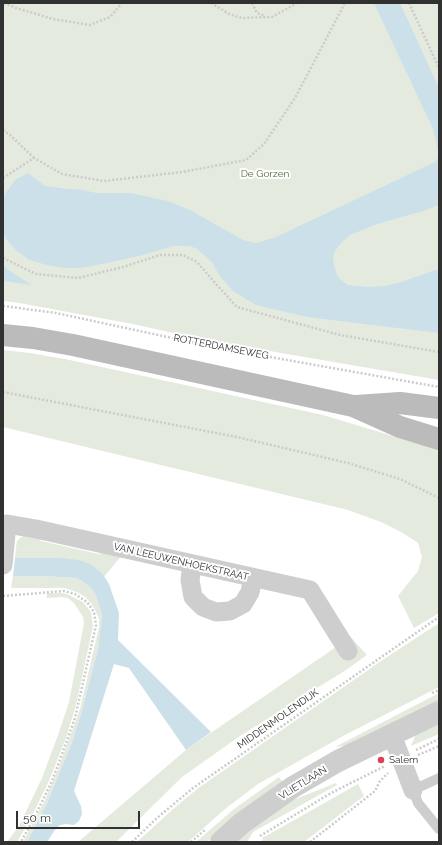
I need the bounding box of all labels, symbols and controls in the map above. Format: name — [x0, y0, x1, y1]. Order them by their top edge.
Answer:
park label: De Gorzen — [241, 168, 289, 180]
street label: ROTTERDAMSEWEG — [172, 332, 270, 362]
street label: VAN LEEUWENHOEKSTRAAT — [112, 541, 250, 583]
street label: MIDDENMOLENDIJK — [235, 687, 321, 751]
place label: Salem — [389, 754, 418, 766]
marker: Salem — [376, 755, 386, 765]
street label: VLIETLAAN — [277, 764, 329, 802]
scale bar — [18, 803, 142, 829]
text: 50 m — [23, 811, 51, 825]

